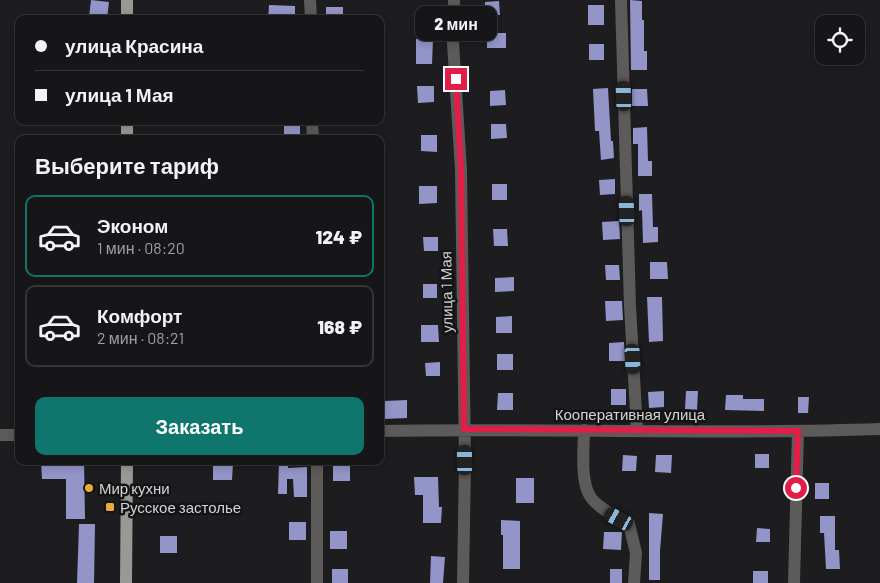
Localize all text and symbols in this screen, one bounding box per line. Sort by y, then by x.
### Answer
callout: 2 мин [415,7,497,42]
text: 2 мин [434,14,478,33]
map controls [815,15,865,65]
button: locate [815,15,865,65]
text: улица Красина [65,34,203,57]
route end [445,68,467,90]
car [615,81,632,111]
text: улица 1 Мая [65,83,174,106]
text: Выберите тариф [35,152,219,178]
car [618,196,635,226]
icon: car [37,214,82,259]
text: Эконом [97,214,168,237]
text: 124 ₽ [315,225,362,248]
text: 1 мин · 08:20 [97,238,185,257]
street label: улица 1 Мая [436,251,456,333]
icon: car [37,304,82,349]
text: Комфорт [97,304,182,327]
text: 168 ₽ [317,315,362,338]
text: 2 мин · 08:21 [97,328,184,347]
car [624,344,641,374]
button: Заказать [35,397,364,455]
street label: Кооперативная улица [555,405,706,423]
car [457,445,472,475]
route start [785,477,807,499]
place label: Мир кухни [99,479,170,497]
marker: Мир кухни [83,482,95,494]
place label: Русское застолье [120,498,241,516]
marker: Русское застолье [104,501,116,513]
car [602,505,635,533]

